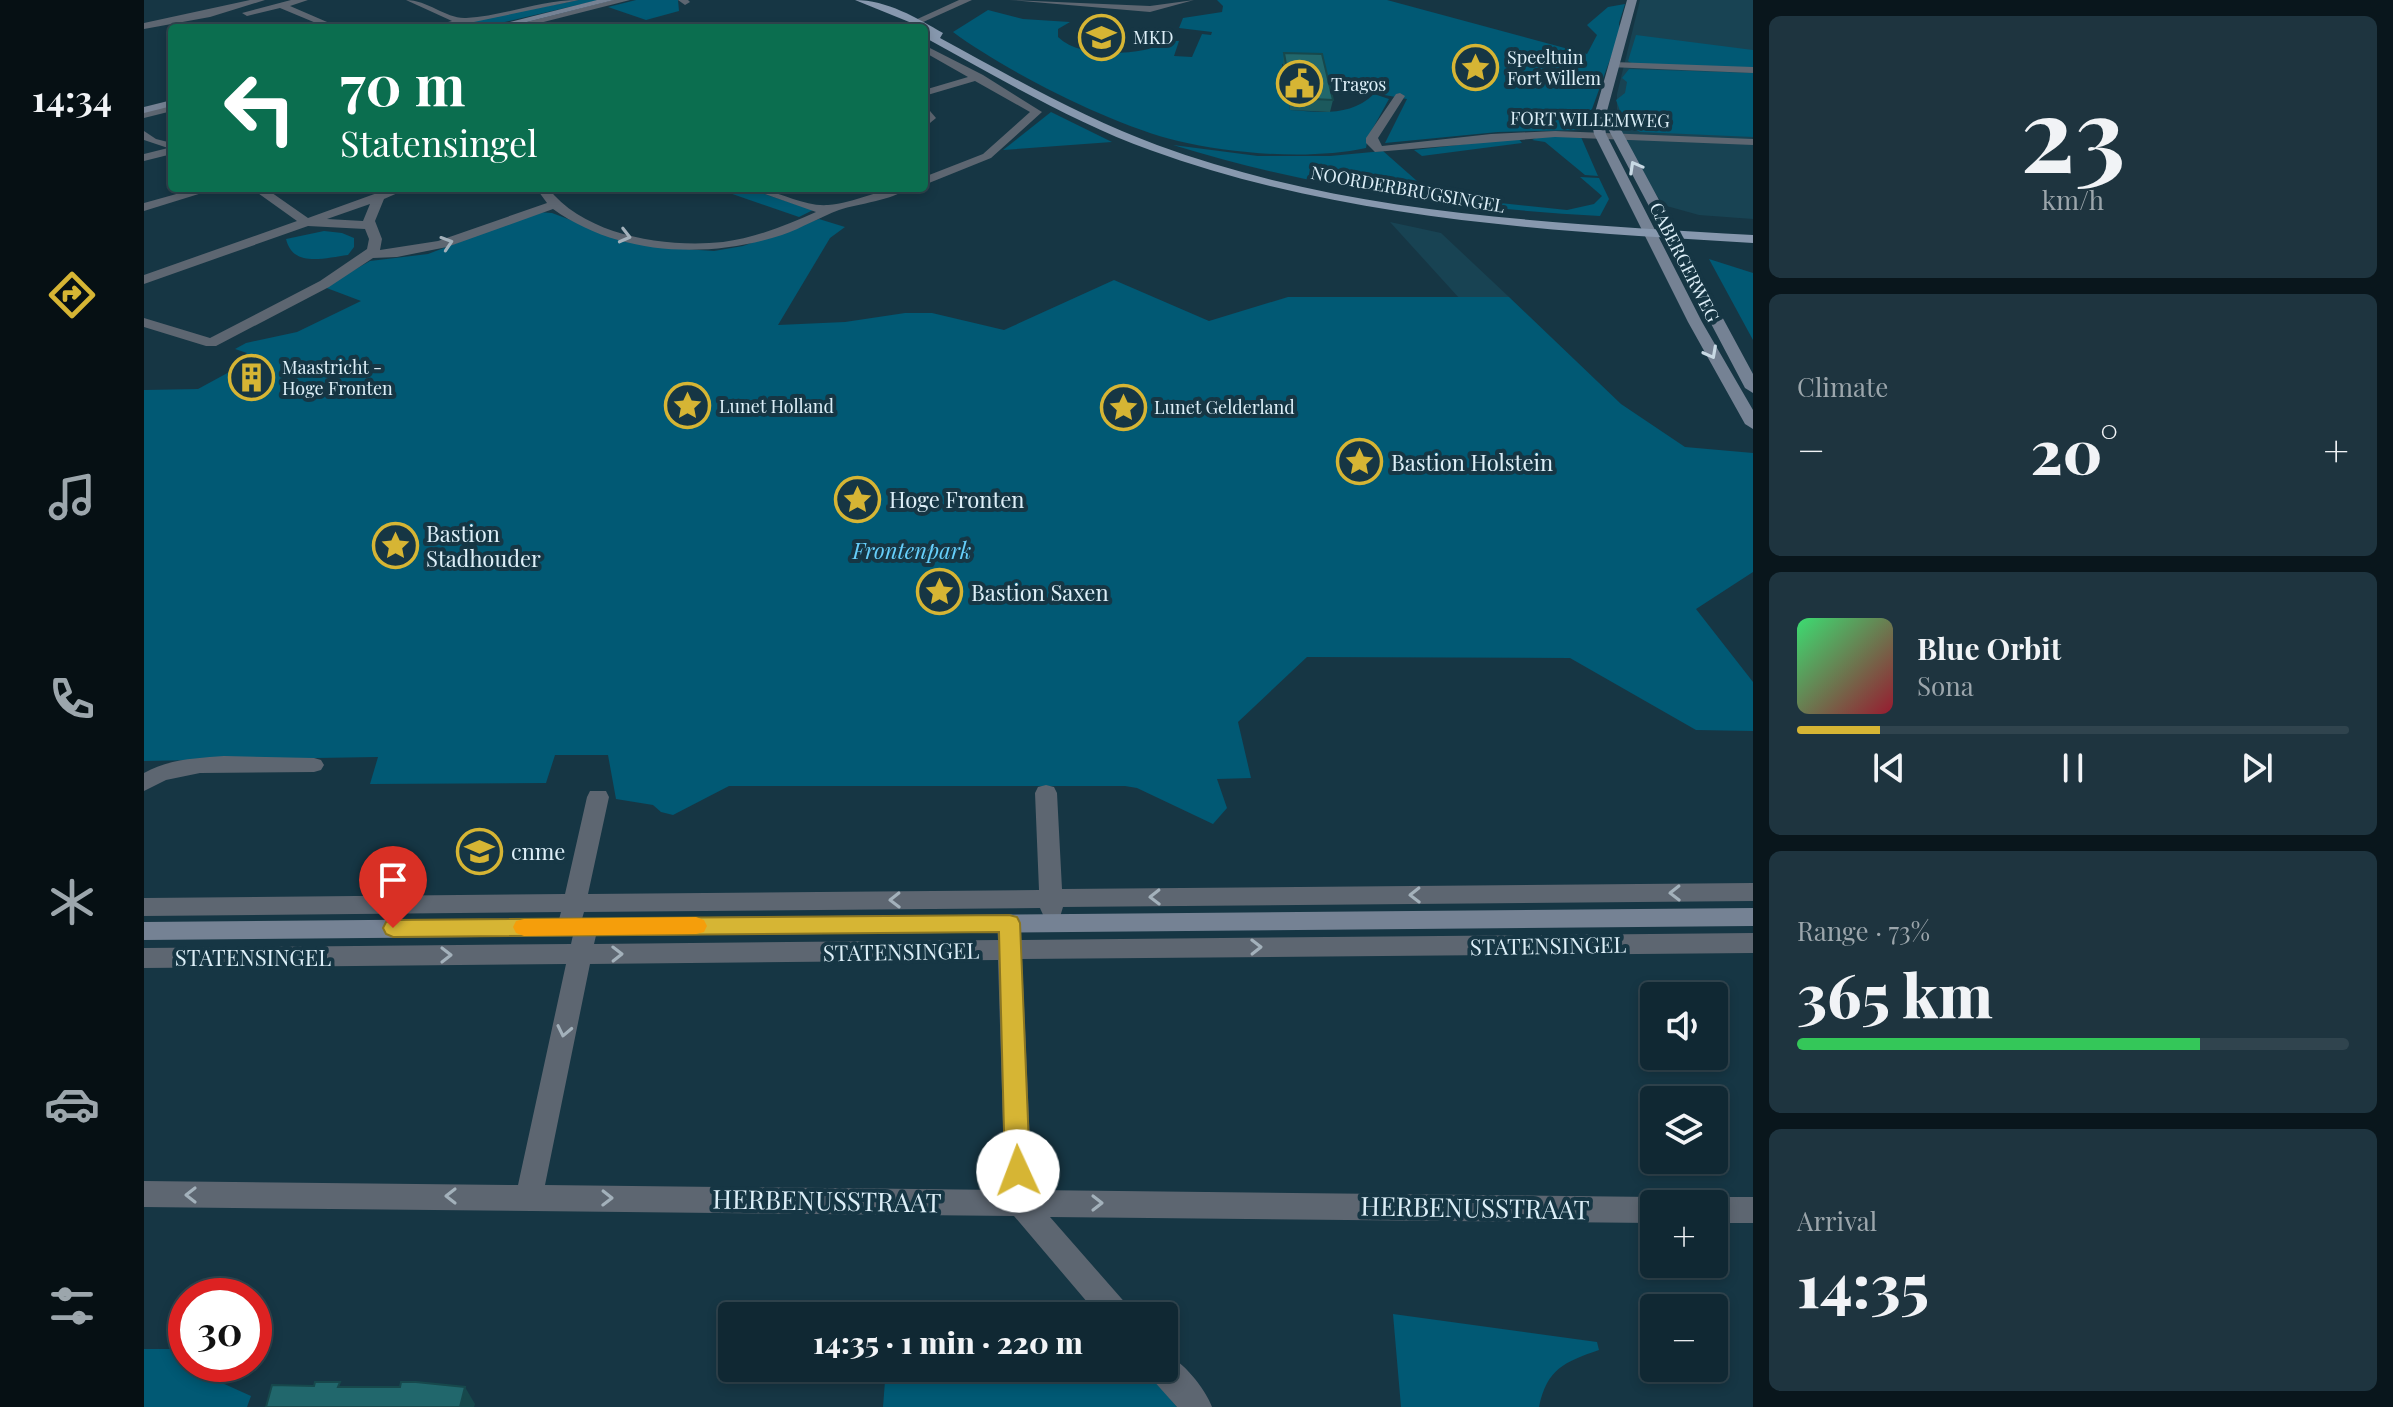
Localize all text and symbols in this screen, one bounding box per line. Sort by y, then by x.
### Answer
school or university icon: MKD [1078,13,1126,61]
place label: MKD [1133,25,1173,49]
place icon: Speeltuin Fort Willem [1452,43,1500,91]
place label: Speeltuin Fort Willem [1507,45,1601,90]
text: 70 m [340,46,465,121]
icon: left [208,56,312,160]
public building icon: Tragos [1276,60,1324,108]
text: 23 [2020,60,2126,199]
place label: Tragos [1331,72,1386,96]
text: 14:34 [32,73,112,121]
street label: FORT WILLEMWEG [1510,106,1670,132]
text: Statensingel [340,118,538,166]
street label: NOORDERBRUGSINGEL [1309,160,1507,218]
one-way arrow [1629,161,1645,176]
text: km/h [2042,182,2104,217]
street label: CABERGERWEG [1645,198,1726,326]
one-way arrow [617,226,631,243]
one-way arrow [439,237,453,253]
icon: directions [44,267,100,323]
one-way arrow [1701,344,1717,358]
building icon: Maastricht - Hoge Fronten [227,353,275,401]
place label: Maastricht - Hoge Fronten [282,355,393,400]
text: Climate [1797,369,1888,404]
place icon: Lunet Holland [664,382,712,430]
place icon: Lunet Gelderland [1099,383,1147,431]
place label: Lunet Holland [719,394,834,418]
place label: Lunet Gelderland [1154,395,1295,419]
text: 20° [2030,409,2118,489]
text: − [1797,419,1825,478]
text: + [2323,419,2349,478]
place icon: Bastion Holstein [1336,438,1384,486]
place label: Bastion Holstein [1391,447,1553,477]
icon: music [44,469,100,525]
place icon: Hoge Fronten [834,475,882,523]
place label: Hoge Fronten [889,484,1024,514]
place label: Bastion Stadhouder [426,518,541,573]
place icon: Bastion Stadhouder [371,522,419,570]
park label: Frontenpark [852,535,971,565]
place icon: Bastion Saxen [916,568,964,616]
place label: Bastion Saxen [971,577,1109,607]
text: Blue Orbit [1917,628,2061,668]
text: Sona [1917,668,1974,703]
icon: phone [44,671,100,727]
icon: previous [1867,746,1911,790]
icon: pause [2051,746,2095,790]
icon: next [2235,746,2279,790]
school or university icon: cnme [456,827,504,875]
place label: cnme [511,836,566,866]
pin [359,846,427,928]
icon: arrive [371,858,415,902]
icon: climate [44,874,100,930]
one-way arrow [1668,884,1681,901]
one-way arrow [1408,886,1421,904]
one-way arrow [1148,889,1161,906]
one-way arrow [888,891,901,909]
text: Range · 73% [1797,913,1930,948]
street label: STATENSINGEL [1470,929,1626,961]
street label: STATENSINGEL [823,935,979,967]
one-way arrow [1250,938,1263,956]
street label: STATENSINGEL [175,942,331,972]
one-way arrow [611,945,624,963]
one-way arrow [440,947,453,964]
text: 365 km [1797,953,1993,1033]
map controls [1640,982,1728,1382]
button: sound [1640,982,1728,1070]
one-way arrow [556,1024,573,1037]
icon: car [44,1076,100,1132]
button: layers [1640,1086,1728,1174]
position arrow [976,1129,1060,1213]
street label: HERBENUSSTRAAT [712,1181,942,1219]
one-way arrow [184,1186,197,1203]
one-way arrow [444,1187,457,1205]
street label: HERBENUSSTRAAT [1360,1188,1590,1226]
one-way arrow [601,1190,614,1207]
button: + [1640,1190,1728,1278]
one-way arrow [1091,1194,1104,1212]
text: Arrival [1797,1203,1877,1238]
text: 14:35 [1797,1243,1929,1323]
icon: filters [44,1278,100,1334]
speed limit sign: 30 [168,1278,272,1382]
button: − [1640,1294,1728,1382]
text: 14:35 · 1 min · 220 m [813,1322,1083,1362]

